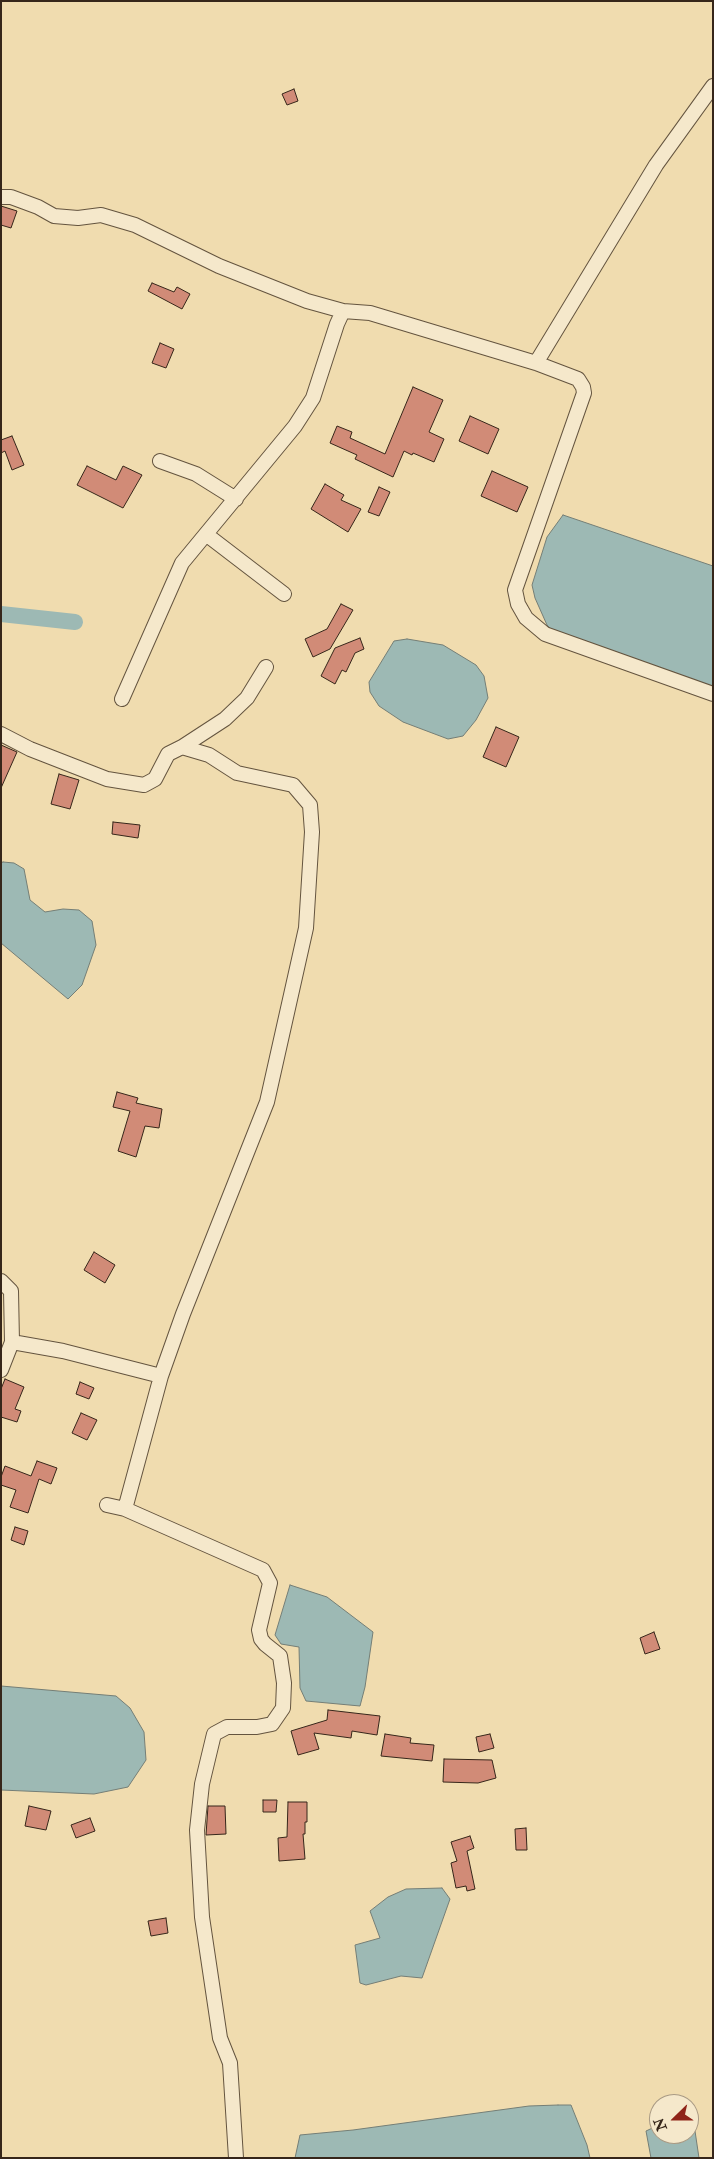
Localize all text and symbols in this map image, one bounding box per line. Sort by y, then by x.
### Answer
north arrow [649,2094,699,2144]
text: N [650,2115,671,2133]

